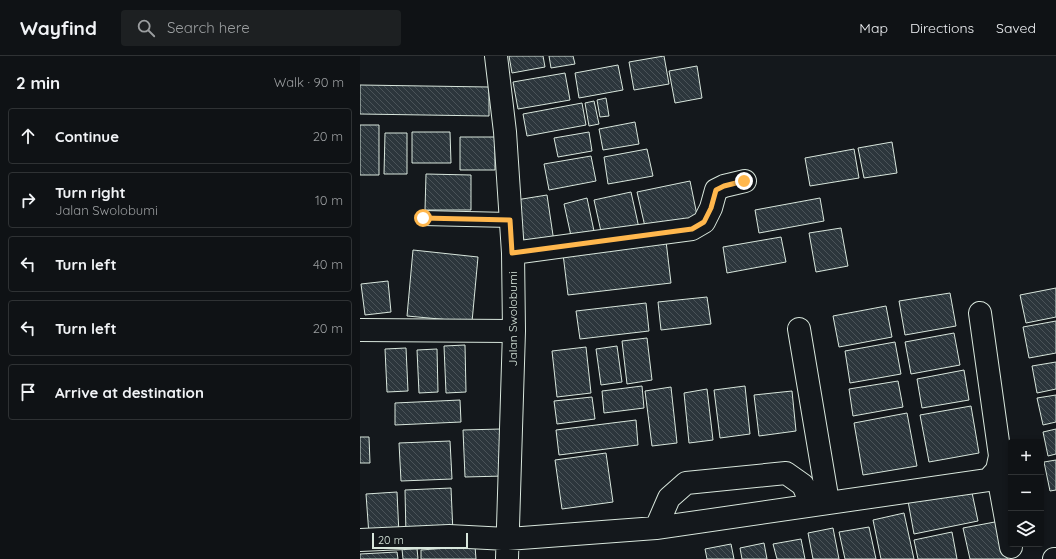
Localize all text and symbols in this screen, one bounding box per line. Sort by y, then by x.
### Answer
search box [121,10,401,46]
text: Wayfind [20,16,97,40]
icon: search [135,17,157,39]
text: Search here [167,18,250,37]
text: Map [859,19,888,37]
text: Directions [910,19,974,37]
text: Saved [996,19,1036,37]
text: 2 min [16,72,60,93]
text: Walk · 90 m [274,74,344,90]
icon: ahead [17,125,39,147]
text: Continue [55,127,119,146]
text: 20 m [313,128,343,144]
route end [735,172,753,190]
text: Turn right [55,183,126,202]
icon: right [17,189,39,211]
text: 10 m [315,192,343,208]
text: Jalan Swolobumi [55,202,158,218]
route start [414,209,432,227]
icon: left [17,253,39,275]
text: Turn left [55,255,117,274]
text: 40 m [313,256,343,272]
street label: Jalan Swolobumi [505,272,520,366]
icon: left [17,317,39,339]
text: Turn left [55,319,117,338]
text: 20 m [313,320,343,336]
icon: arrive [17,381,39,403]
text: Arrive at destination [55,383,204,402]
map controls [1008,439,1044,547]
button: + [1008,439,1044,475]
button: − [1008,475,1044,511]
button: layers [1008,511,1044,547]
scale bar [372,531,468,550]
text: 20 m [378,533,404,547]

